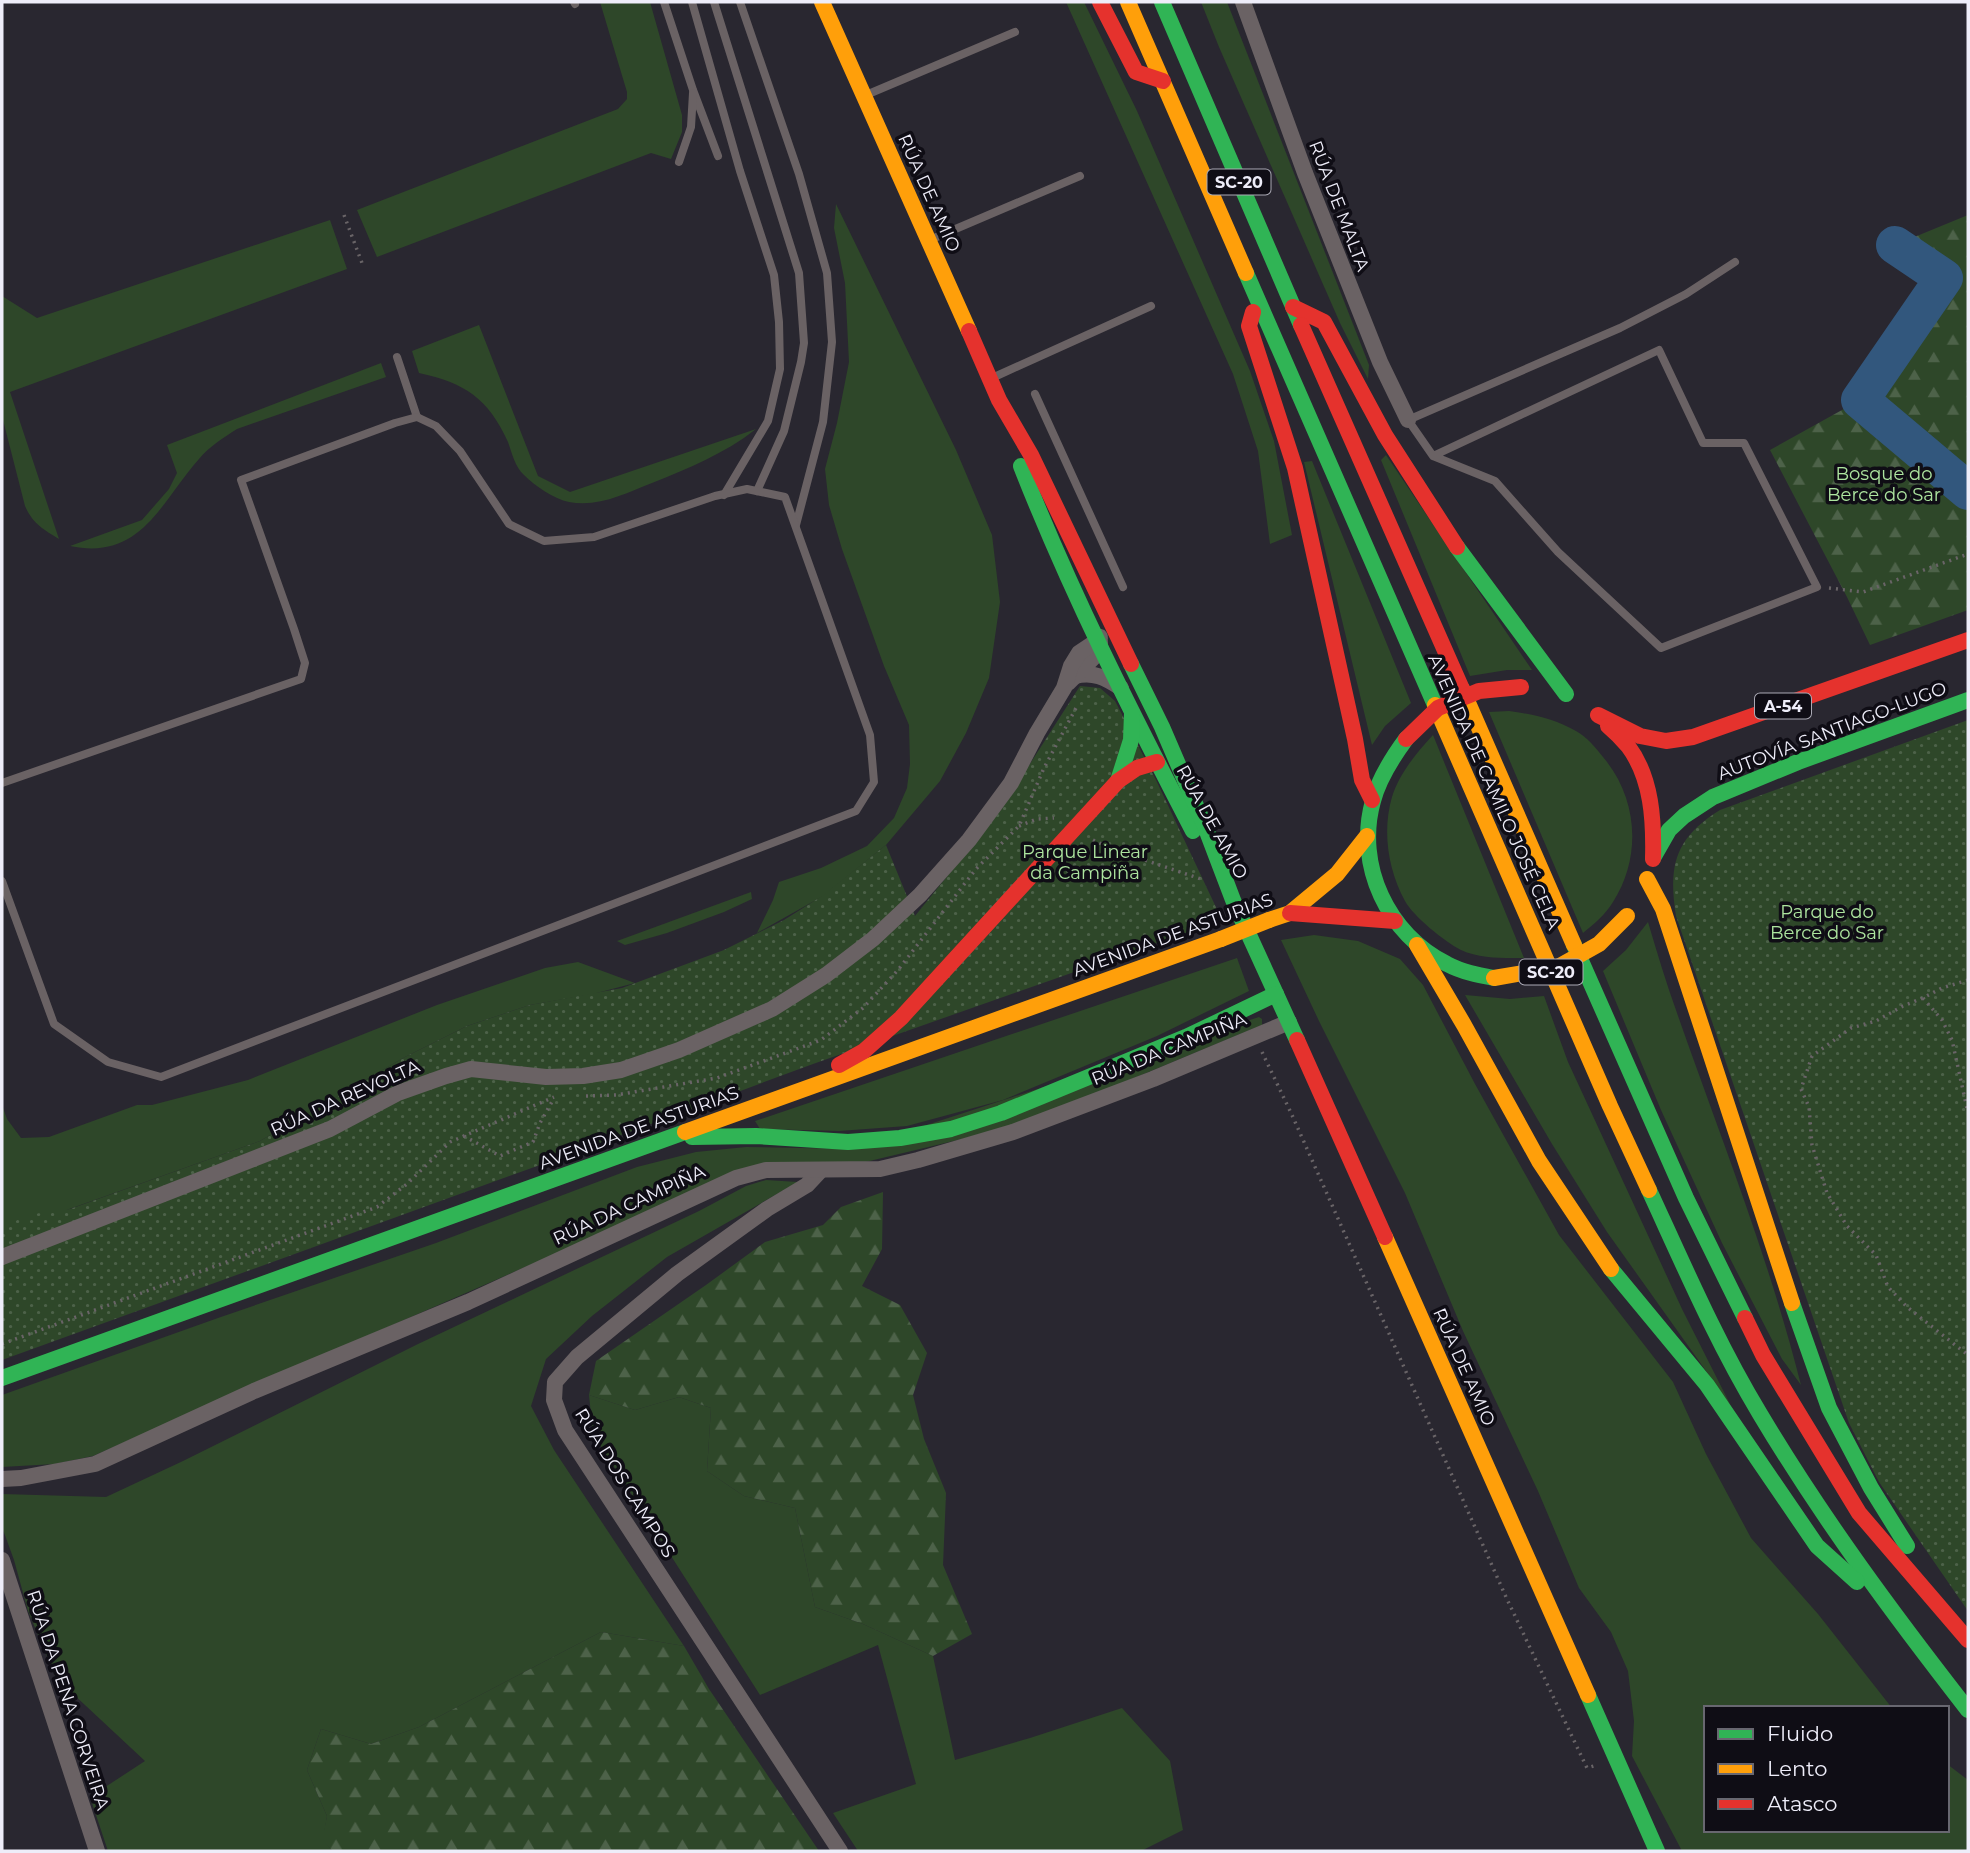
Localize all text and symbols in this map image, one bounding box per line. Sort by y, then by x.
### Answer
street label: RÚA DE AMIO [893,131,965,255]
street label: RÚA DE MALTA [1304,138,1374,275]
road number: SC-20 [1208,170,1270,194]
park label: Bosque do Berce do Sar [1827,463,1941,506]
street label: AVENIDA DE CAMILO JOSÉ CELA [1423,651,1565,933]
street label: AUTOVÍA SANTIAGO-LUGO [1714,677,1950,785]
road number: A-54 [1755,694,1811,719]
street label: RÚA DE AMIO [1172,761,1252,883]
park label: Parque Linear da Campiña [1022,841,1148,884]
street label: AVENIDA DE ASTURIAS [1070,889,1276,981]
park label: Parque do Berce do Sar [1770,901,1884,944]
road number: SC-20 [1520,960,1582,984]
street label: RÚA DA CAMPIÑA [1088,1008,1250,1090]
street label: RÚA DA REVOLTA [267,1055,423,1141]
street label: AVENIDA DE ASTURIAS [536,1082,742,1174]
street label: RÚA DA CAMPIÑA [549,1160,709,1250]
street label: RÚA DE AMIO [1428,1305,1500,1429]
street label: RÚA DOS CAMPOS [570,1404,680,1562]
street label: RÚA DA PENA CORVEIRA [22,1587,114,1813]
legend [1704,1706,1949,1832]
text: Fluido [1767,1721,1833,1746]
text: Lento [1767,1756,1827,1781]
text: Atasco [1767,1791,1838,1816]

